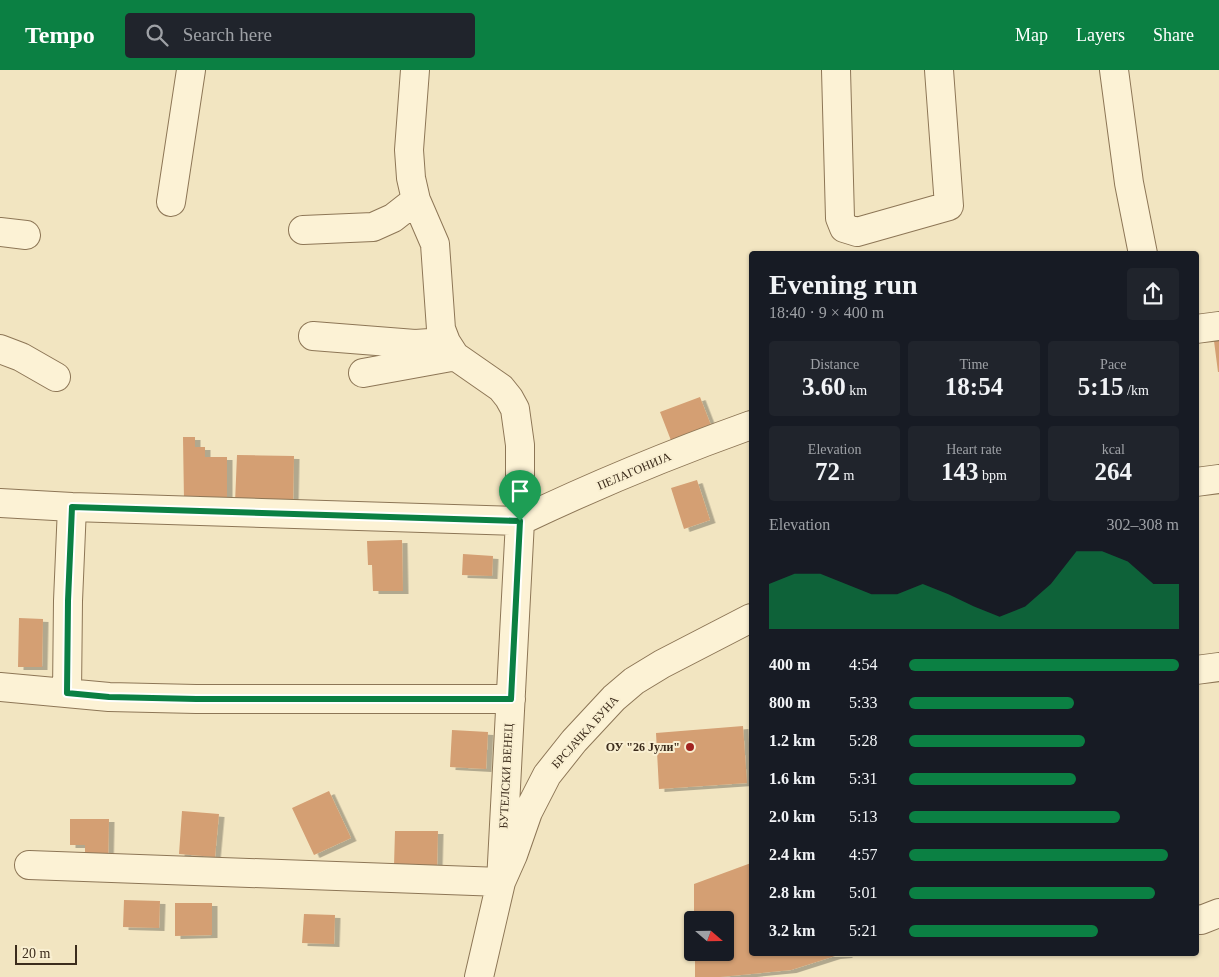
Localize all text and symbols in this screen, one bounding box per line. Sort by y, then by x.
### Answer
search box [125,13,475,58]
icon: search [143,21,171,49]
text: Tempo [25,22,95,48]
text: Search here [183,24,272,45]
text: Map [1015,25,1048,45]
text: Layers [1076,25,1125,45]
text: Share [1153,25,1194,45]
button: share [1127,268,1179,320]
text: Evening run [769,269,918,300]
text: 18:40 · 9 × 400 m [769,304,884,321]
text: Distance [810,357,859,372]
text: Time [959,357,989,372]
text: Pace [1100,357,1127,372]
text: 3.60 [802,373,846,400]
text: 18:54 [945,373,1003,400]
text: 5:15 [1078,373,1124,400]
text: km [846,383,867,398]
text: /km [1124,383,1149,398]
text: Elevation [808,442,861,457]
text: Heart rate [946,442,1002,457]
text: kcal [1102,442,1125,457]
street label: ПЕЛАГОНИЈА [595,449,673,493]
text: 72 [815,458,840,485]
text: 143 [941,458,979,485]
text: 264 [1095,458,1132,485]
text: m [840,468,854,483]
text: bpm [979,468,1007,483]
pin [499,470,541,521]
icon: arrive [506,477,534,505]
text: Elevation [769,516,830,533]
text: 302–308 m [1107,516,1179,533]
text: 400 m [769,656,810,673]
text: 4:54 [849,656,877,673]
street label: БРСЈАЧКА БУНА [549,693,622,771]
text: 800 m [769,694,810,711]
text: 5:33 [849,694,877,711]
street label: БУТЕЛСКИ ВЕНЕЦ [496,723,516,829]
text: 1.2 km [769,732,815,749]
text: 5:28 [849,732,877,749]
place label: ОУ "26 Јули" [606,740,680,754]
marker: ОУ "26 Јули" [684,741,696,753]
text: 1.6 km [769,770,815,787]
text: 5:31 [849,770,877,787]
text: 2.0 km [769,808,815,825]
text: 5:13 [849,808,877,825]
text: 2.4 km [769,846,815,863]
text: 4:57 [849,846,877,863]
text: 2.8 km [769,884,815,901]
text: 5:01 [849,884,877,901]
north arrow [684,911,734,961]
map controls [684,911,734,961]
text: 3.2 km [769,922,815,939]
text: 5:21 [849,922,877,939]
scale bar [15,942,78,965]
text: 20 m [22,946,50,961]

